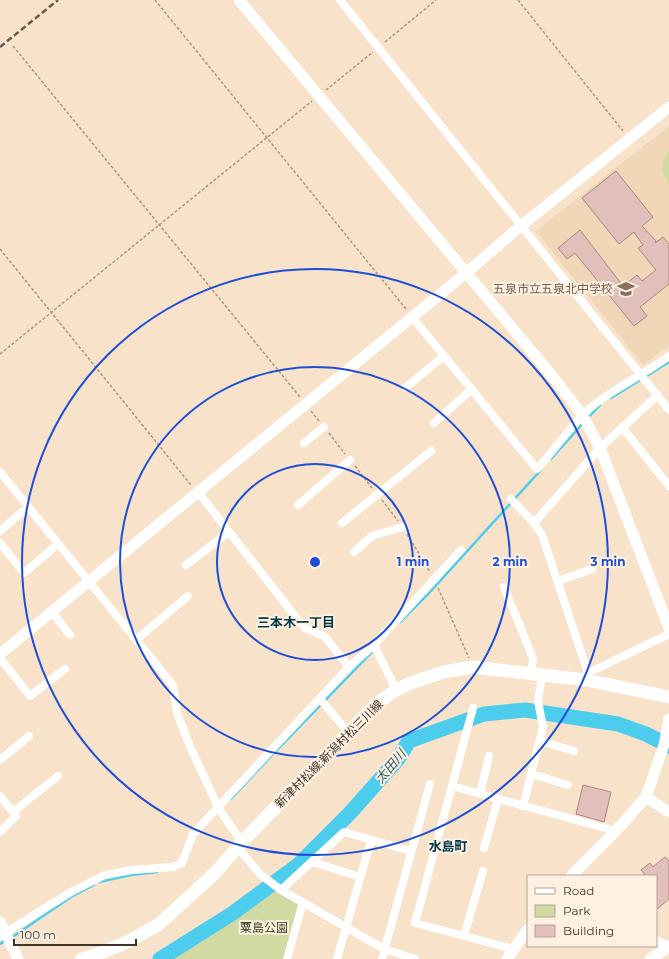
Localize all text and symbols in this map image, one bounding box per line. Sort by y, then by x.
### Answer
school or university icon: 五泉市立五泉北中学校 [616,279,636,299]
place label: 五泉市立五泉北中学校 [493,281,613,296]
text: 1 min [397,554,429,569]
text: 2 min [493,554,527,569]
text: 3 min [590,554,626,569]
centre of rings [308,555,322,569]
district label: 三本木一丁目 [257,614,335,630]
street label: 新津村松線;新潟村松三川線 [272,697,386,811]
water label: 太田川 [371,744,410,786]
district label: 水島町 [428,838,468,854]
legend [527,875,657,947]
text: Road [563,883,594,898]
text: Park [563,903,591,918]
park label: 粟島公園 [240,920,288,935]
scale bar [14,921,136,947]
text: Building [563,923,614,938]
text: 100 m [20,927,56,942]

